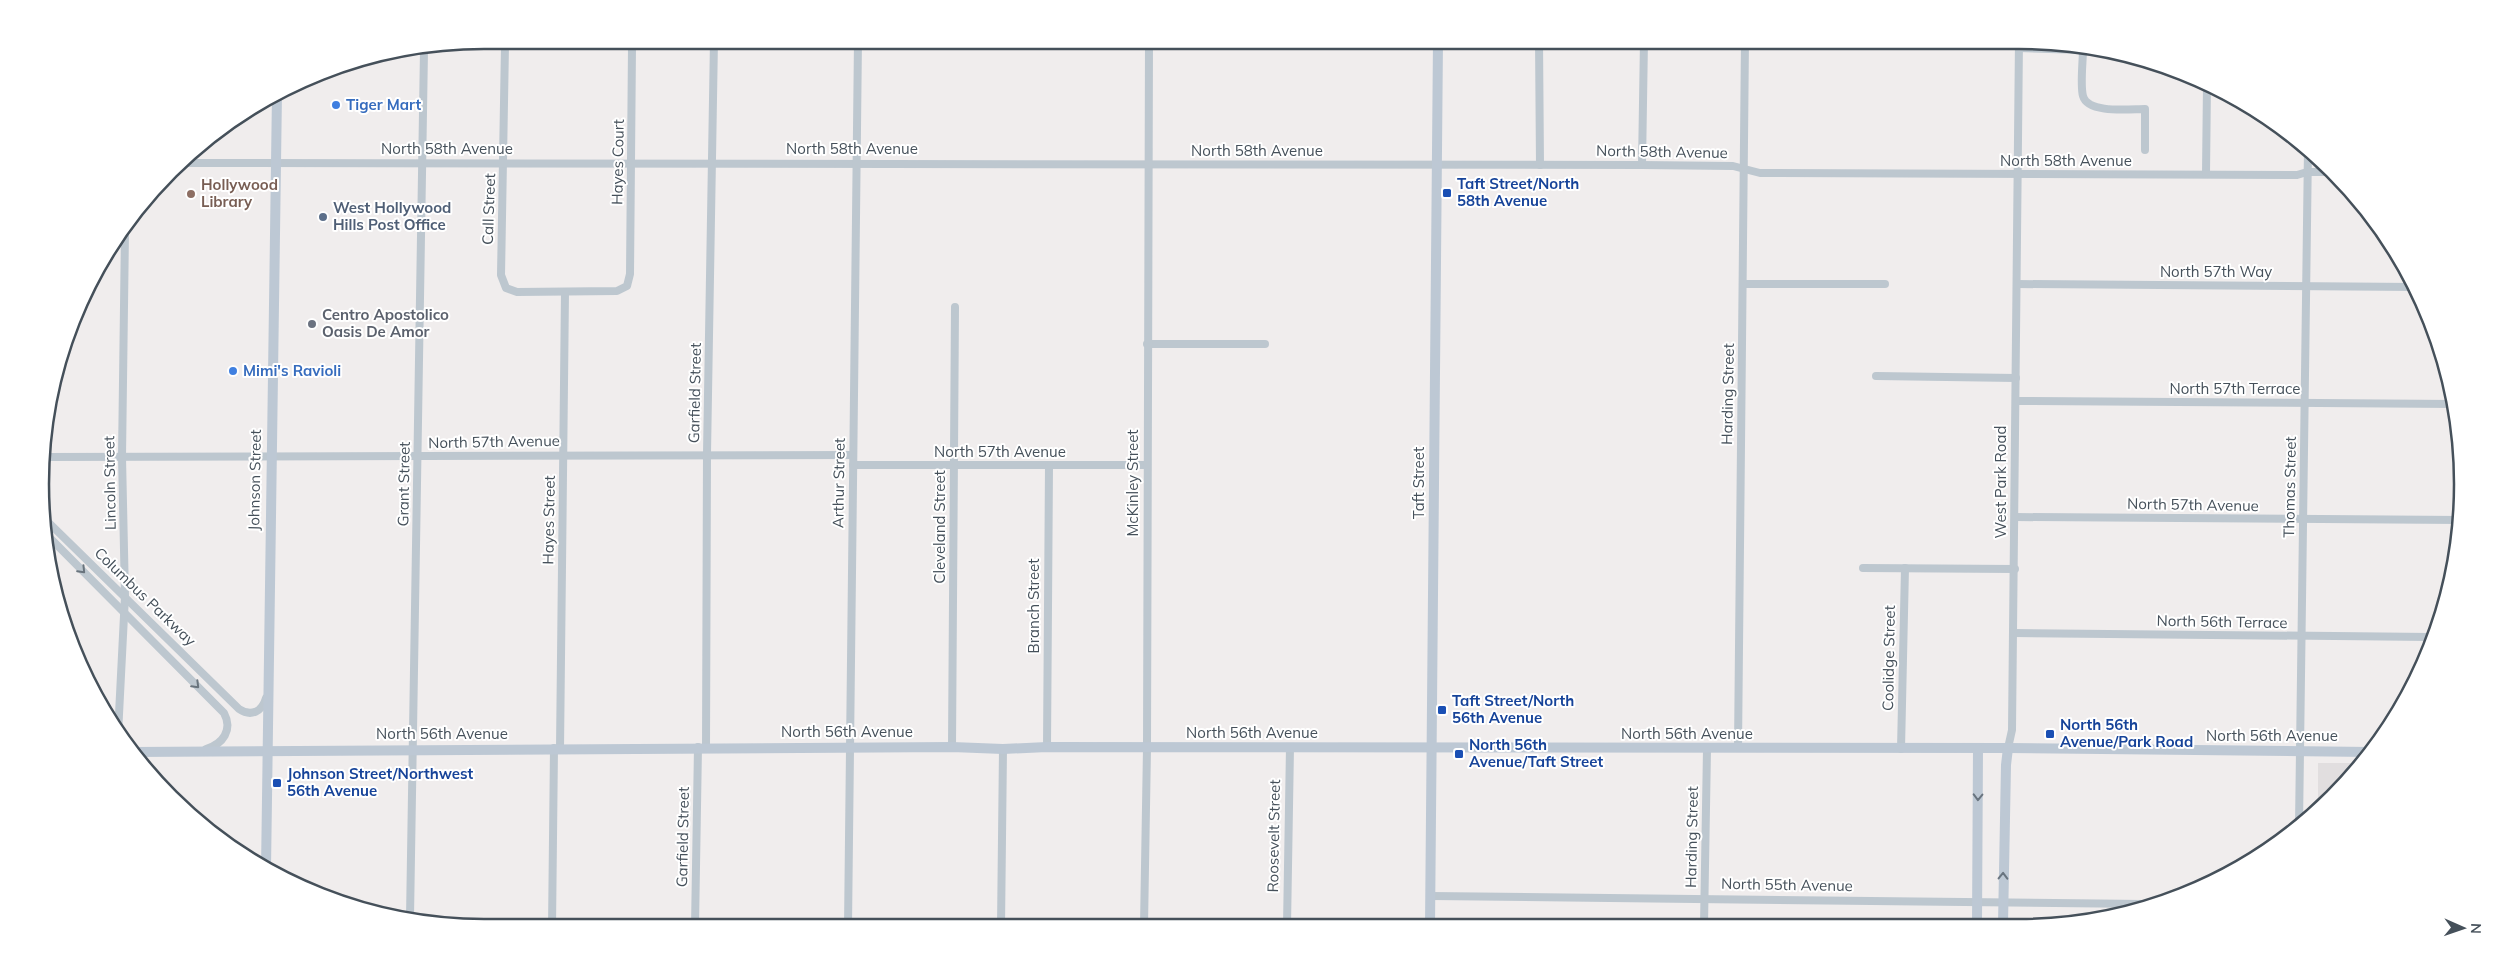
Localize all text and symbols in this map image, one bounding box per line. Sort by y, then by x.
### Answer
place label: Tiger Mart [346,95,421,114]
marker: Tiger Mart [330,99,342,111]
street label: Hayes Court [607,119,628,205]
street label: North 58th Avenue [381,139,513,158]
street label: North 58th Avenue [786,139,918,158]
street label: North 58th Avenue [1191,141,1323,160]
street label: North 58th Avenue [1596,141,1728,162]
street label: North 58th Avenue [2000,151,2132,170]
street label: Call Street [478,173,499,245]
place label: Taft Street/North 58th Avenue [1457,174,1579,210]
place label: Hollywood Library [201,175,278,211]
marker: Taft Street/North 58th Avenue [1441,187,1453,199]
marker: Hollywood Library [185,188,197,200]
place label: West Hollywood Hills Post Office [333,198,451,234]
marker: West Hollywood Hills Post Office [317,211,329,223]
street label: North 57th Way [2160,262,2272,281]
place label: Centro Apostolico Oasis De Amor [322,305,449,341]
marker: Centro Apostolico Oasis De Amor [306,318,318,330]
street label: Garfield Street [684,343,705,443]
street label: Harding Street [1717,343,1738,445]
place label: Mimi's Ravioli [243,361,341,380]
marker: Mimi's Ravioli [227,365,239,377]
street label: North 57th Terrace [2170,379,2300,398]
street label: West Park Road [1991,426,2010,538]
street label: Johnson Street [244,429,265,531]
street label: McKinley Street [1123,429,1142,537]
street label: North 57th Avenue [428,431,560,452]
street label: Lincoln Street [99,436,120,530]
street label: Thomas Street [2279,436,2300,538]
street label: Arthur Street [828,438,849,528]
street label: Grant Street [393,441,414,527]
street label: North 57th Avenue [934,442,1066,461]
street label: Taft Street [1409,447,1428,519]
street label: Cleveland Street [930,470,949,584]
street label: Hayes Street [538,475,559,565]
street label: North 57th Avenue [2127,494,2259,515]
street label: Columbus Parkway [91,543,200,650]
street label: Branch Street [1024,559,1043,653]
one-way arrow [76,564,85,573]
street label: Coolidge Street [1878,605,1899,711]
street label: North 56th Terrace [2156,611,2288,632]
one-way arrow [191,679,200,688]
place label: Taft Street/North 56th Avenue [1452,691,1574,727]
marker: Taft Street/North 56th Avenue [1436,704,1448,716]
place label: North 56th Avenue/Park Road [2060,715,2193,751]
street label: North 56th Avenue [781,722,913,741]
street label: North 56th Avenue [1186,723,1318,742]
street label: North 56th Avenue [376,724,508,743]
street label: North 56th Avenue [1621,724,1753,743]
street label: North 56th Avenue [2206,726,2338,745]
marker: North 56th Avenue/Park Road [2044,728,2056,740]
place label: North 56th Avenue/Taft Street [1469,735,1604,771]
marker: North 56th Avenue/Taft Street [1453,748,1465,760]
place label: Johnson Street/Northwest 56th Avenue [287,764,474,800]
marker: Johnson Street/Northwest 56th Avenue [271,777,283,789]
street label: Roosevelt Street [1263,779,1284,893]
street label: Harding Street [1681,786,1702,888]
street label: Garfield Street [672,787,693,887]
one-way arrow [1973,794,1983,802]
one-way arrow [1998,871,2009,879]
street label: North 55th Avenue [1721,874,1853,895]
north arrow [2438,903,2488,953]
text: N [2467,923,2485,934]

